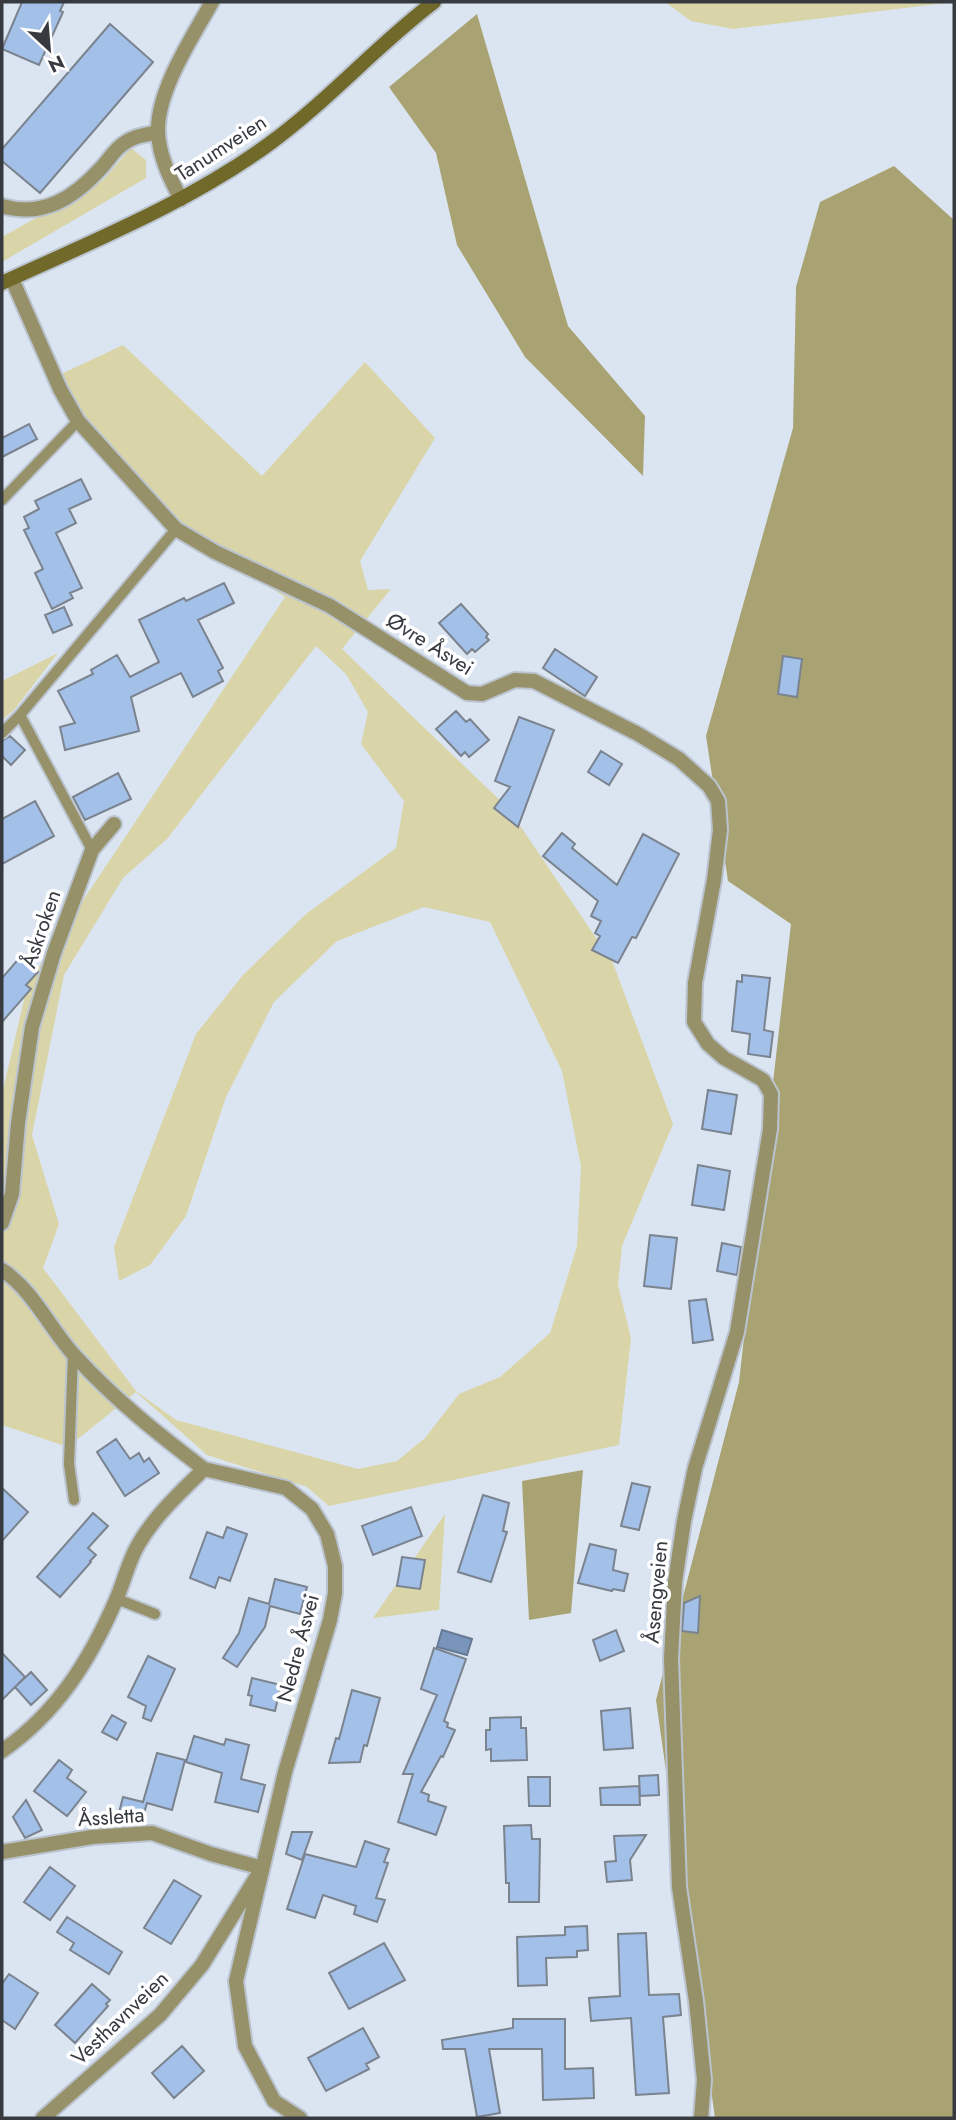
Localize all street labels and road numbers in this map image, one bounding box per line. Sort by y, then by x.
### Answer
street label: Tanumveien [170,107,272,189]
street label: Øvre Åsvei [381,605,479,683]
street label: Åskroken [14,886,68,972]
street label: Åsengveien [637,1539,675,1645]
street label: Nedre Åsvei [269,1591,327,1705]
street label: Åssletta [77,1800,145,1834]
street label: Vesthavnveien [65,1964,175,2072]

